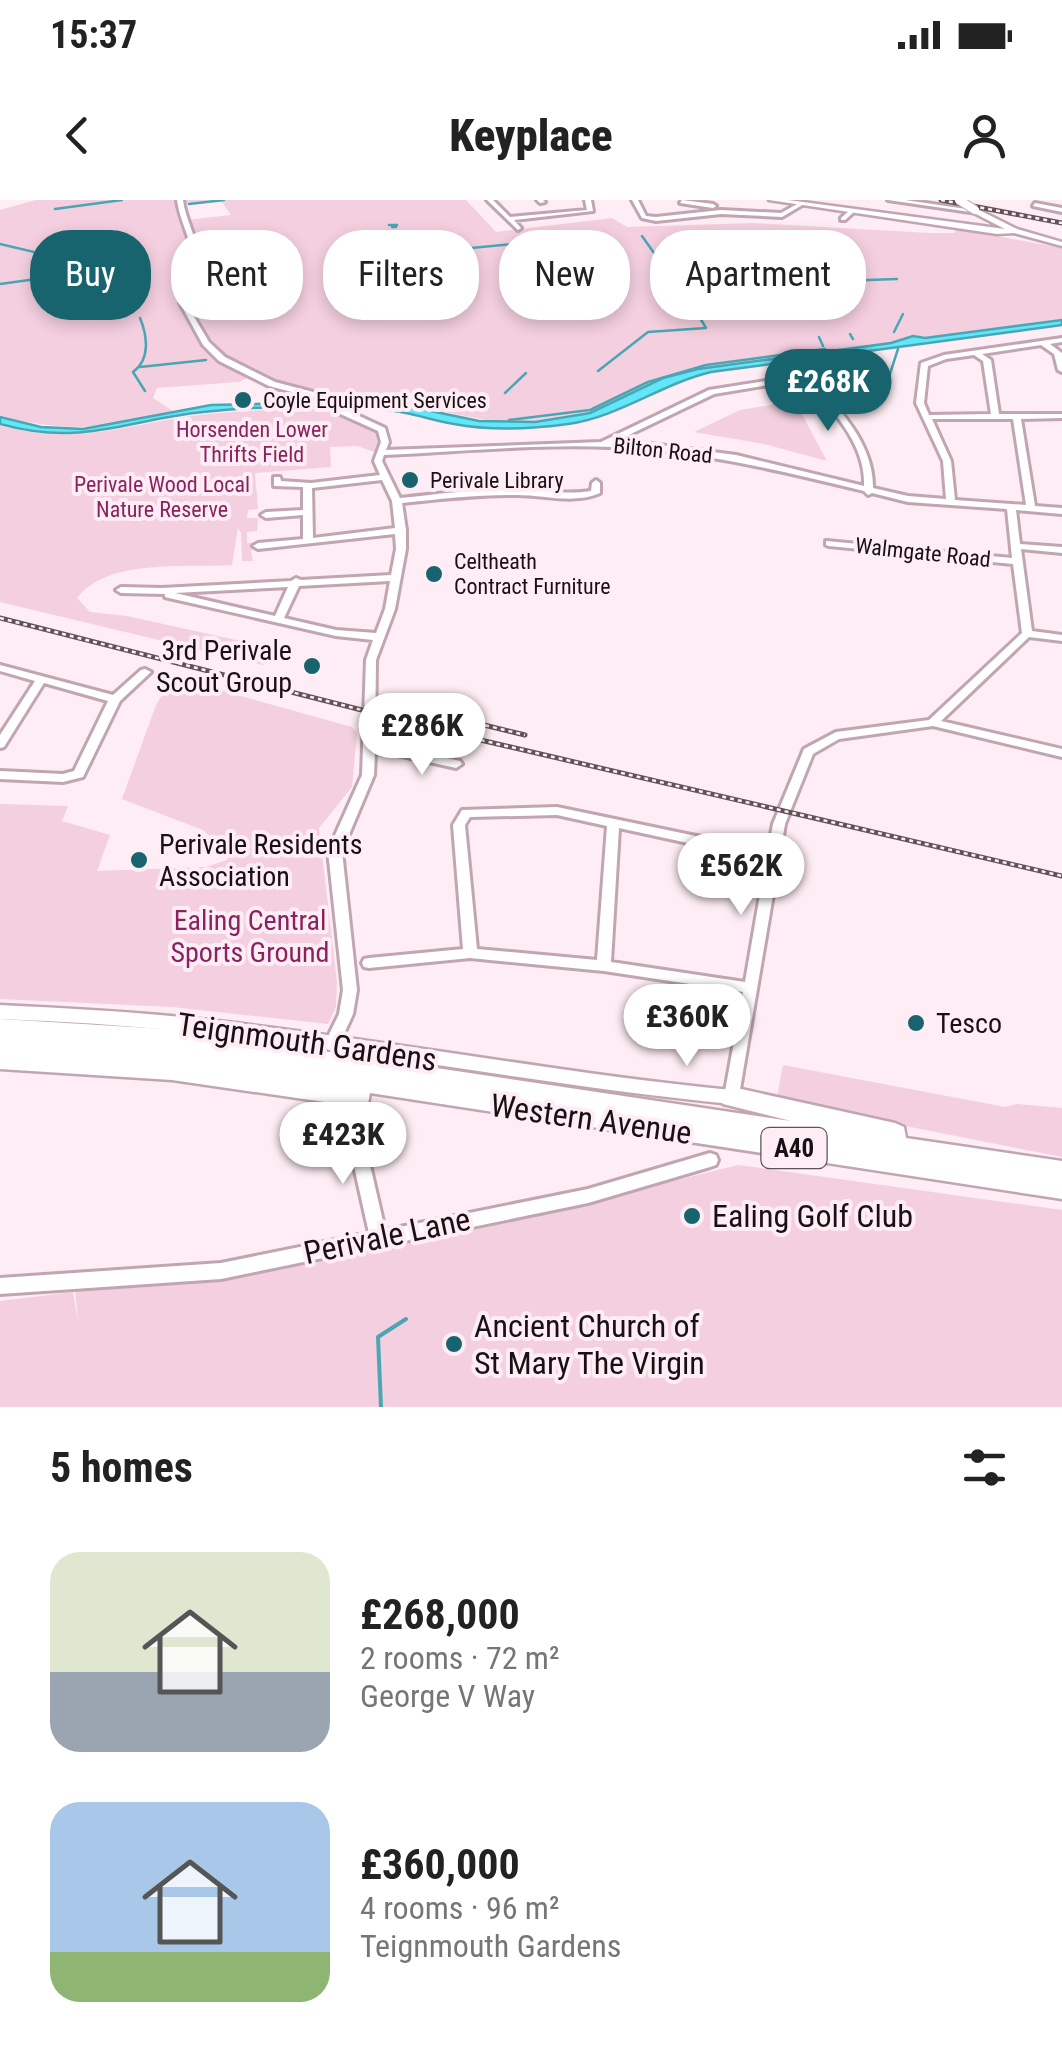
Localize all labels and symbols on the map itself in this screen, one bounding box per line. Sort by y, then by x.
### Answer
pin: £268K [758,349,898,434]
place label: Coyle Equipment Services [263,388,487,413]
marker: Coyle Equipment Services [232,389,254,411]
park label: Horsenden Lower Thrifts Field [176,417,328,467]
street label: Bilton Road [612,433,714,468]
place label: Perivale Library [430,468,564,493]
marker: Perivale Library [399,469,421,491]
park label: Perivale Wood Local Nature Reserve [74,472,250,522]
street label: Walmgate Road [854,533,992,572]
place label: Celtheath Contract Furniture [454,549,611,599]
marker: Celtheath Contract Furniture [423,563,445,585]
place label: 3rd Perivale Scout Group [156,634,292,699]
marker: 3rd Perivale Scout Group [301,655,323,677]
pin: £286K [352,693,492,778]
place label: Perivale Residents Association [159,828,362,893]
pin: £562K [671,833,811,918]
marker: Perivale Residents Association [128,849,150,871]
park label: Ealing Central Sports Ground [171,904,329,969]
pin: £360K [617,984,757,1069]
street label: Teignmouth Gardens [175,1005,439,1079]
place label: Tesco [936,1007,1002,1040]
marker: Tesco [905,1012,927,1034]
street label: Western Avenue [488,1086,694,1152]
pin: £423K [273,1102,413,1187]
road number: A40 [762,1128,826,1168]
place label: Ealing Golf Club [712,1197,913,1235]
street label: Perivale Lane [300,1200,474,1272]
marker: Ealing Golf Club [681,1205,703,1227]
place label: Ancient Church of St Mary The Virgin [474,1307,705,1382]
marker: Ancient Church of St Mary The Virgin [443,1333,465,1355]

